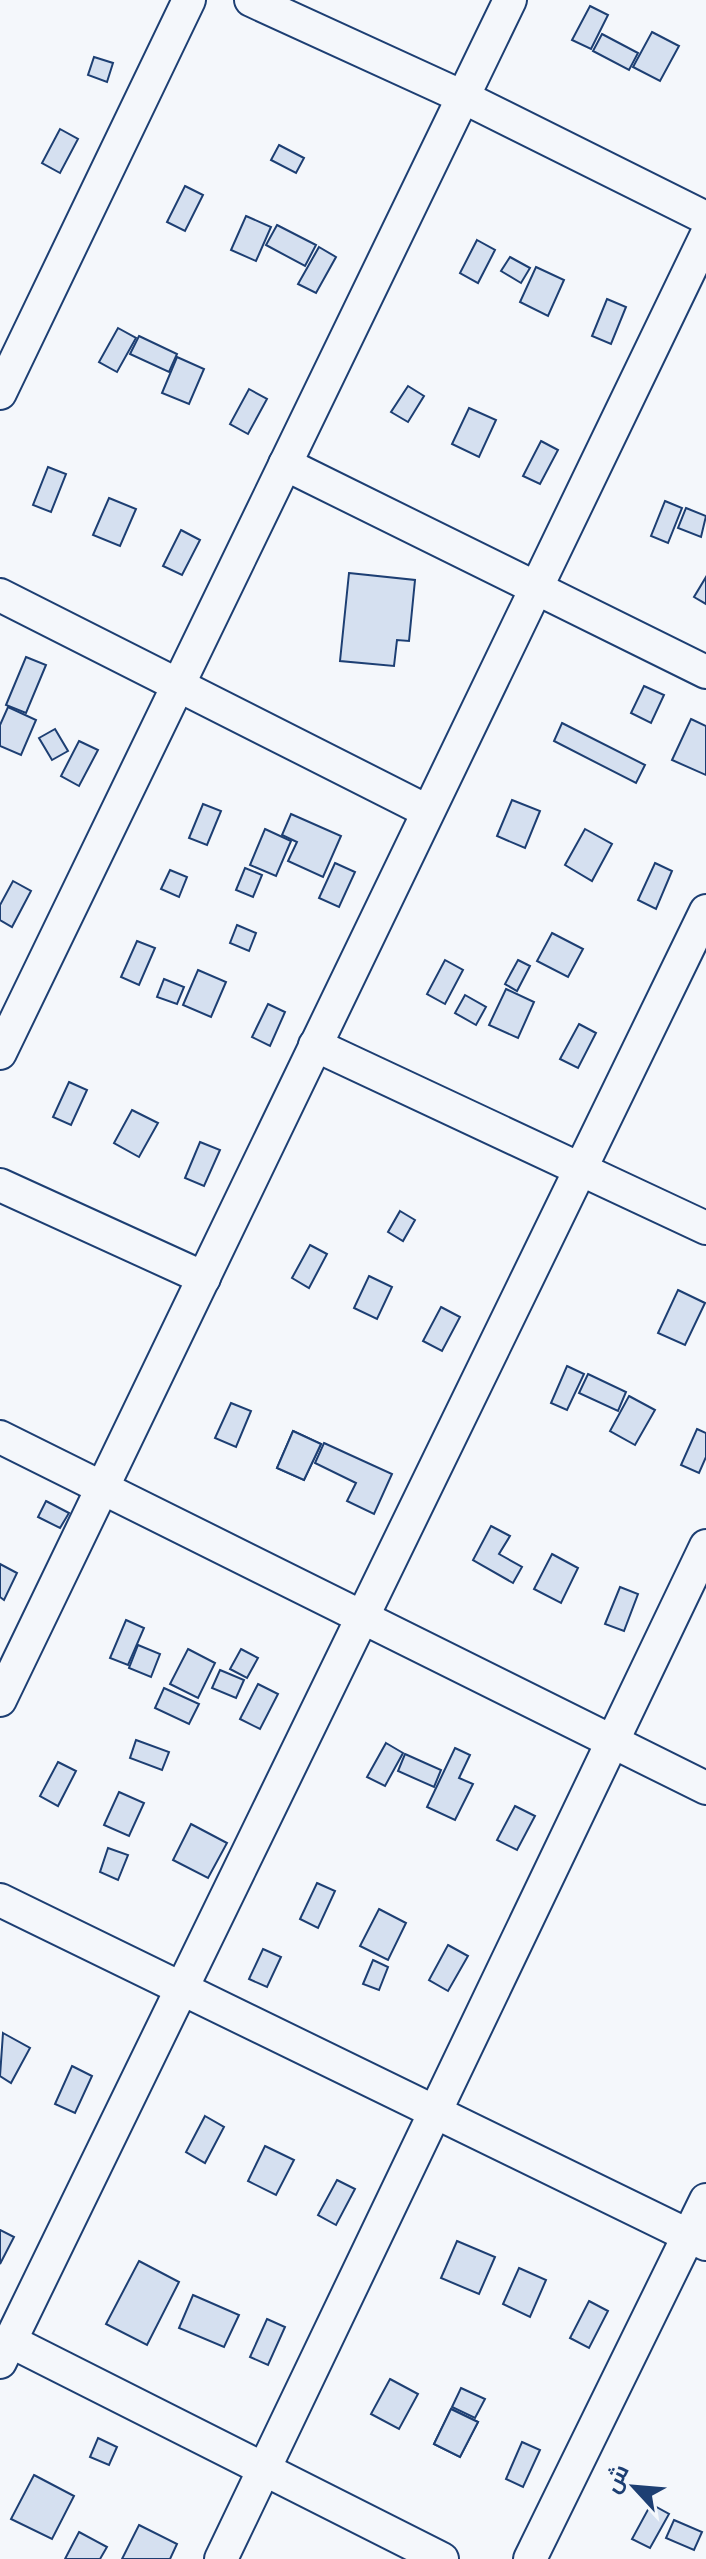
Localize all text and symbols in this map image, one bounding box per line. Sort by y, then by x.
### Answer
north arrow [594,2447,674,2527]
text: ش [599,2460,635,2497]

